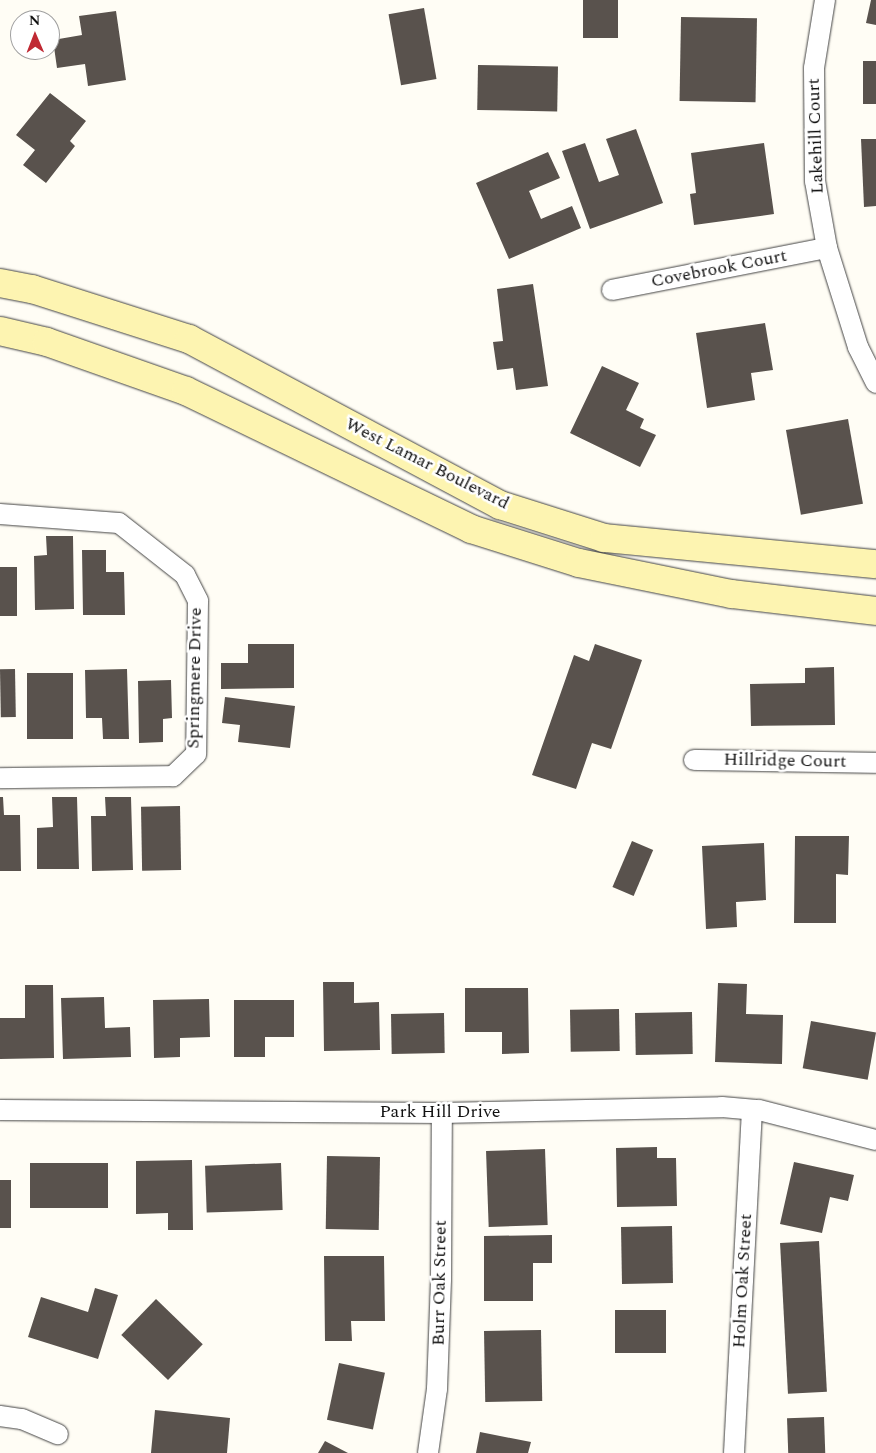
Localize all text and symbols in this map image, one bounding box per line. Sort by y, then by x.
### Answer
north arrow [10,10,60,60]
text: N [29,10,41,31]
street label: Lakehill Court [803,78,829,194]
street label: Covebrook Court [649,245,789,293]
street label: West Lamar Boulevard [341,413,513,515]
street label: Springmere Drive [183,607,207,749]
street label: Hillridge Court [723,749,847,773]
street label: Park Hill Drive [380,1101,500,1123]
street label: Holm Oak Street [729,1213,757,1349]
street label: Burr Oak Street [428,1220,452,1346]

